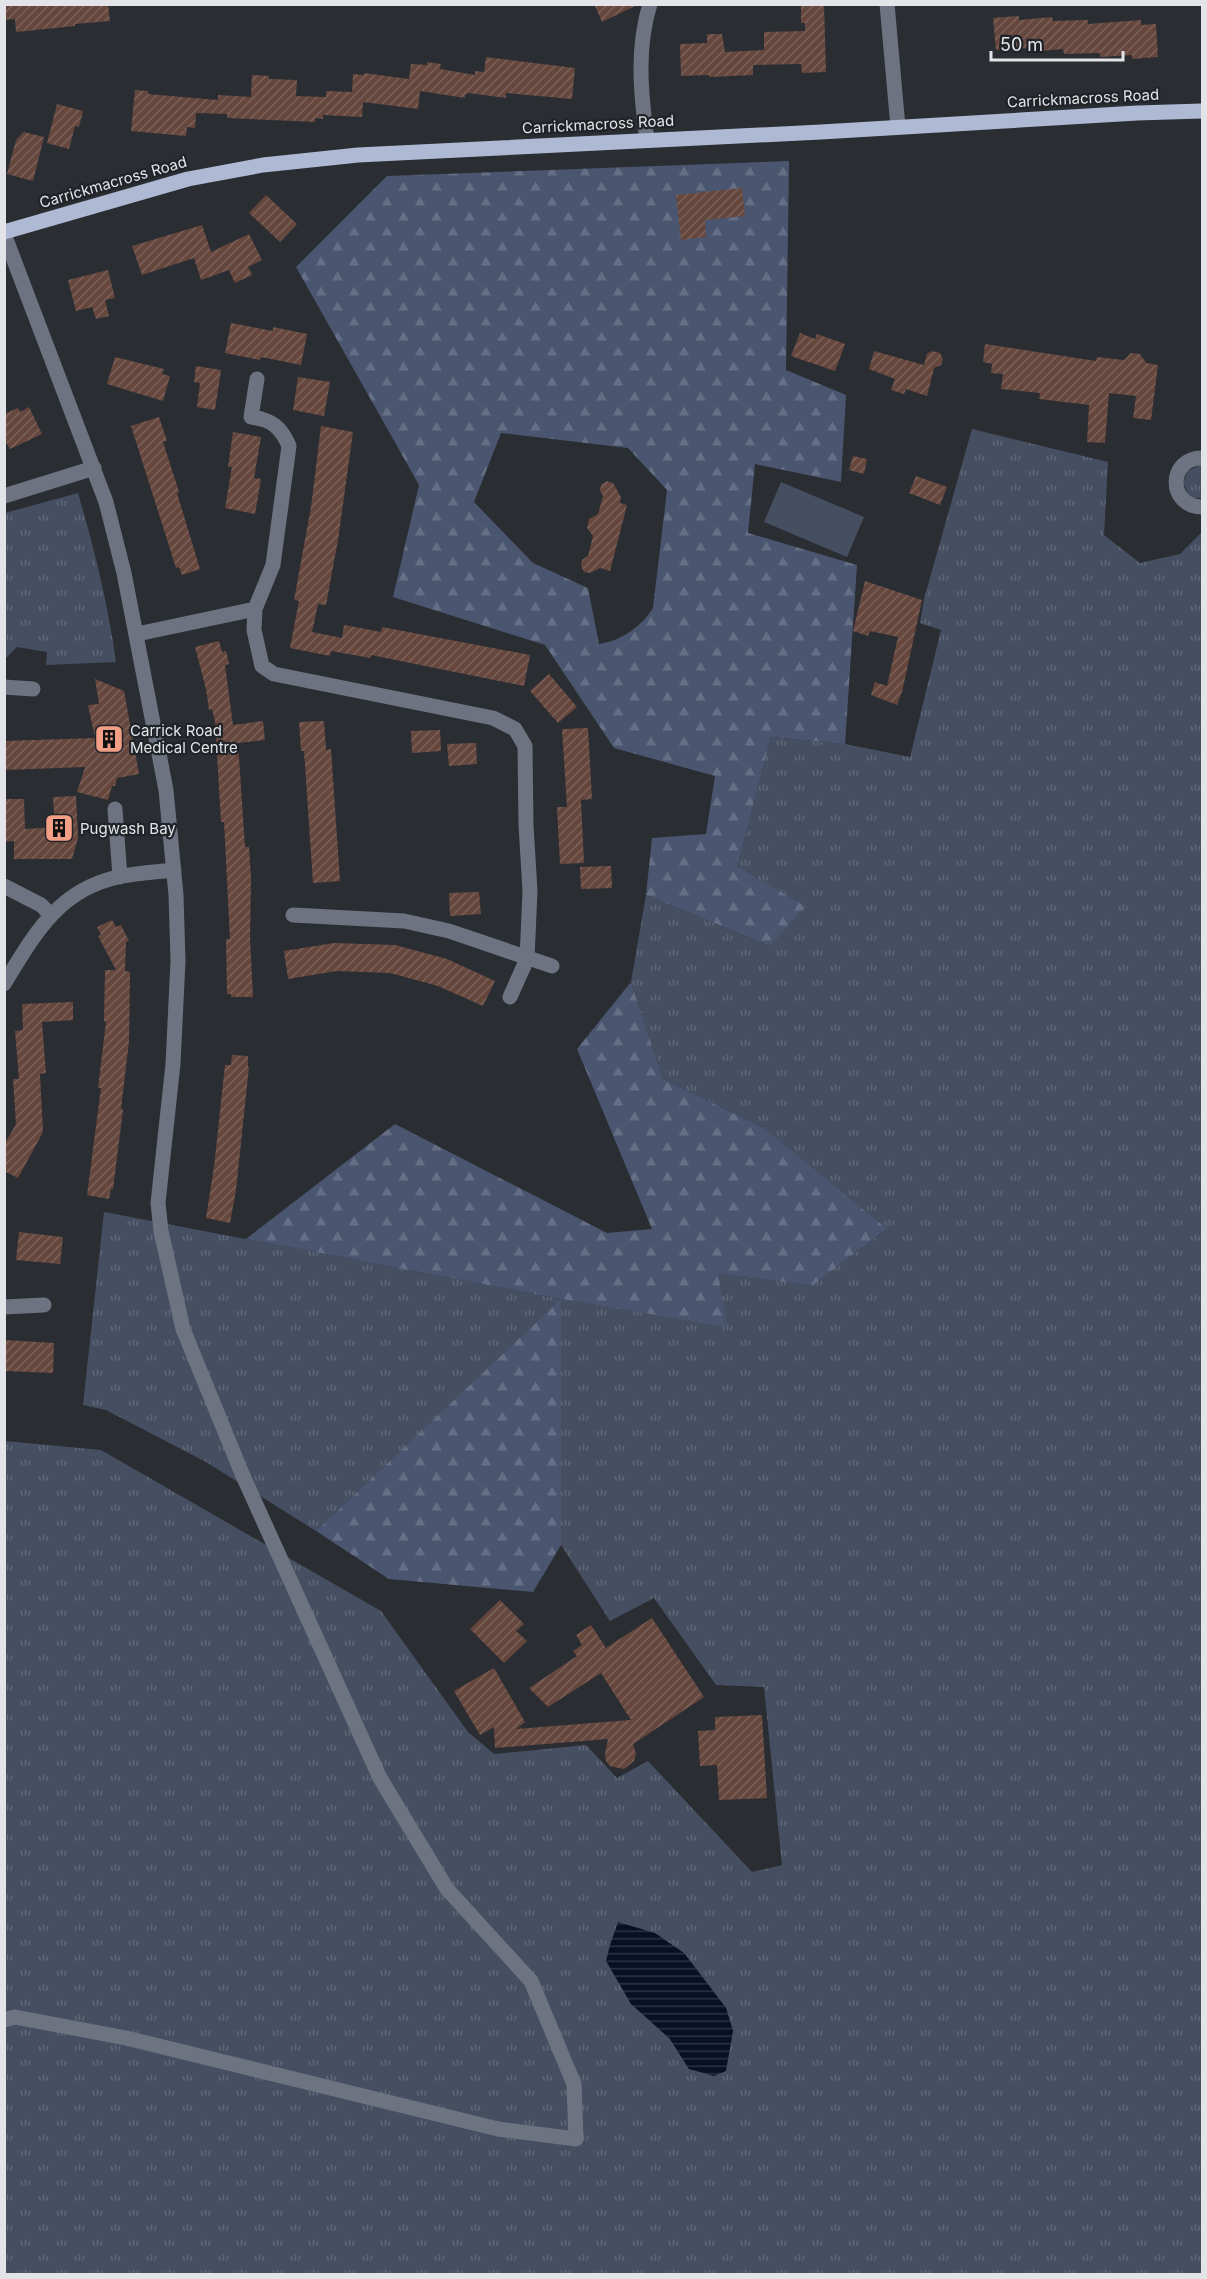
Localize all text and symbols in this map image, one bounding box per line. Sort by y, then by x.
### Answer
scale bar [991,24,1123,62]
text: 50 m [1000,34,1043,55]
street label: Carrickmacross Road [1006,85,1160,111]
street label: Carrickmacross Road [521,111,675,137]
street label: Carrickmacross Road [37,152,189,212]
place label: Carrick Road Medical Centre [130,721,238,757]
building icon: Carrick Road Medical Centre [93,723,125,755]
building icon: Pugwash Bay [43,812,75,844]
place label: Pugwash Bay [80,819,176,838]

